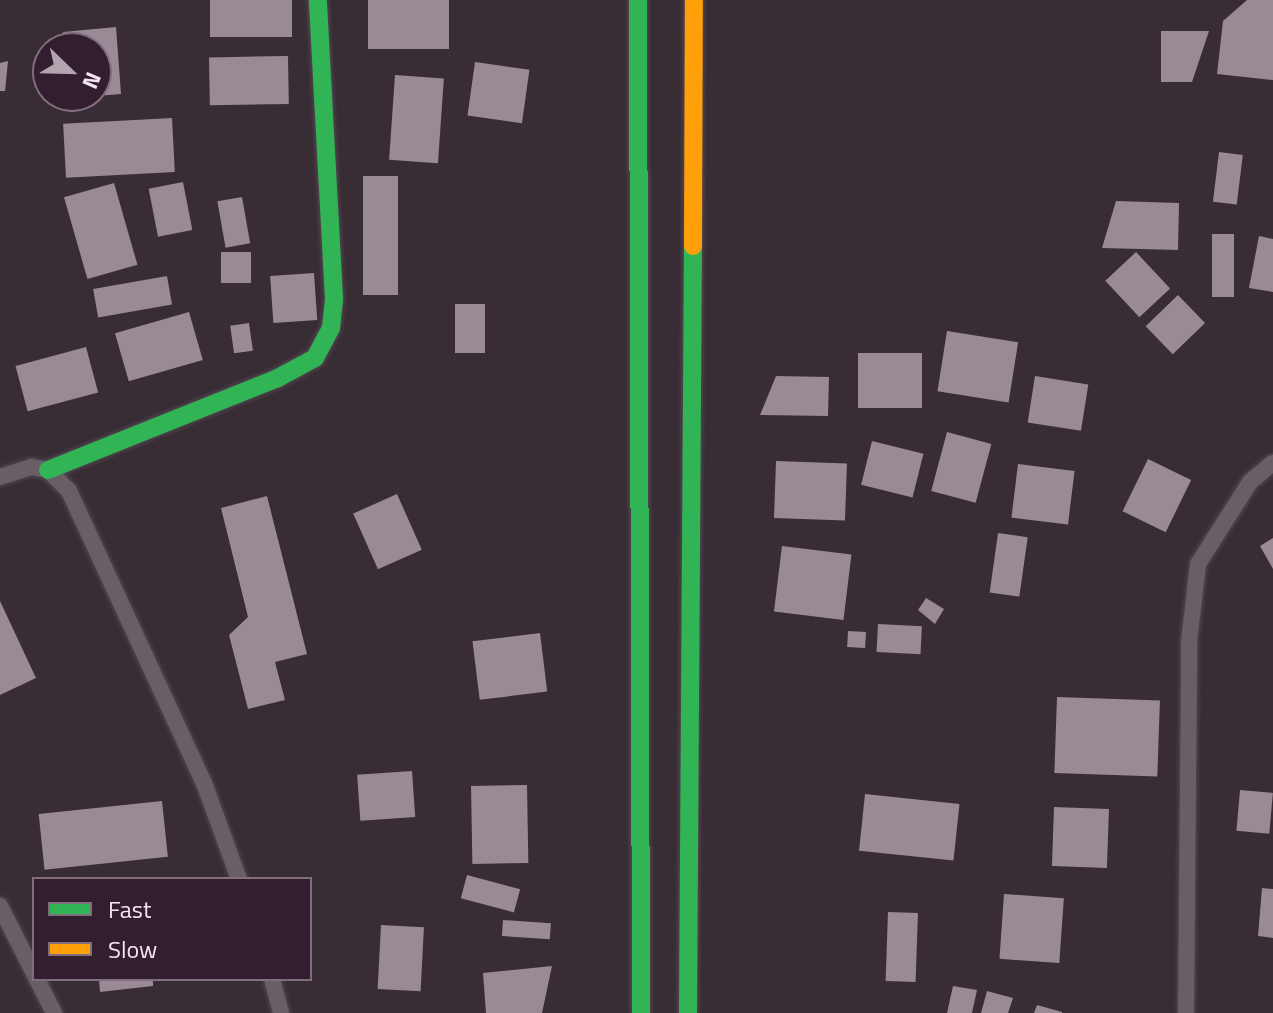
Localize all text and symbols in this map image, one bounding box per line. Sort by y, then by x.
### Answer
north arrow [32,32,112,112]
text: N [74,67,111,94]
legend [32,877,312,981]
text: Fast [108,891,151,927]
text: Slow [108,931,157,967]

